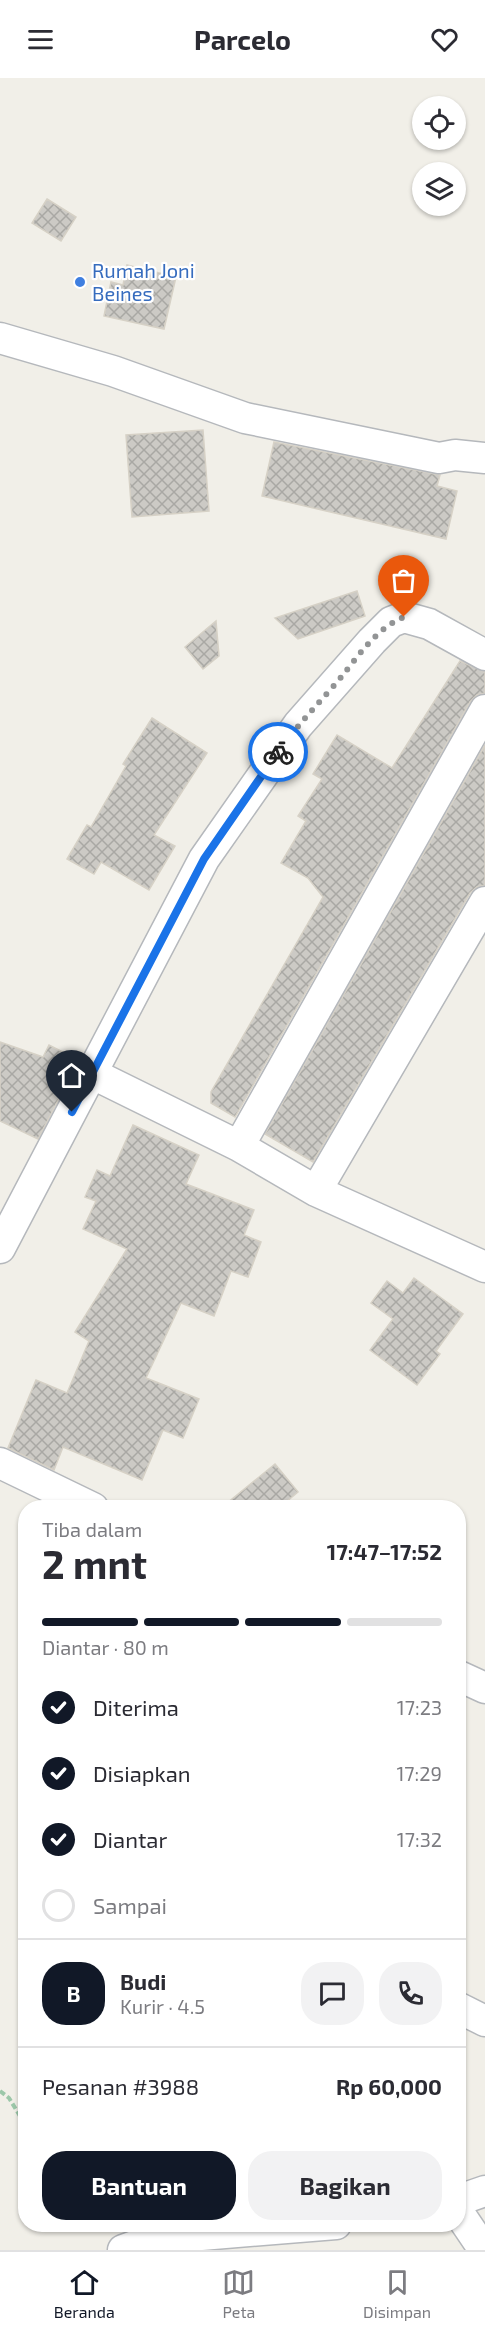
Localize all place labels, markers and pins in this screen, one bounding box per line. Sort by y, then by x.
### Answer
place label: Rumah Joni Beines [92,258,195,305]
marker: Rumah Joni Beines [73,275,87,289]
pin [378,555,429,617]
pin [46,1050,97,1112]

